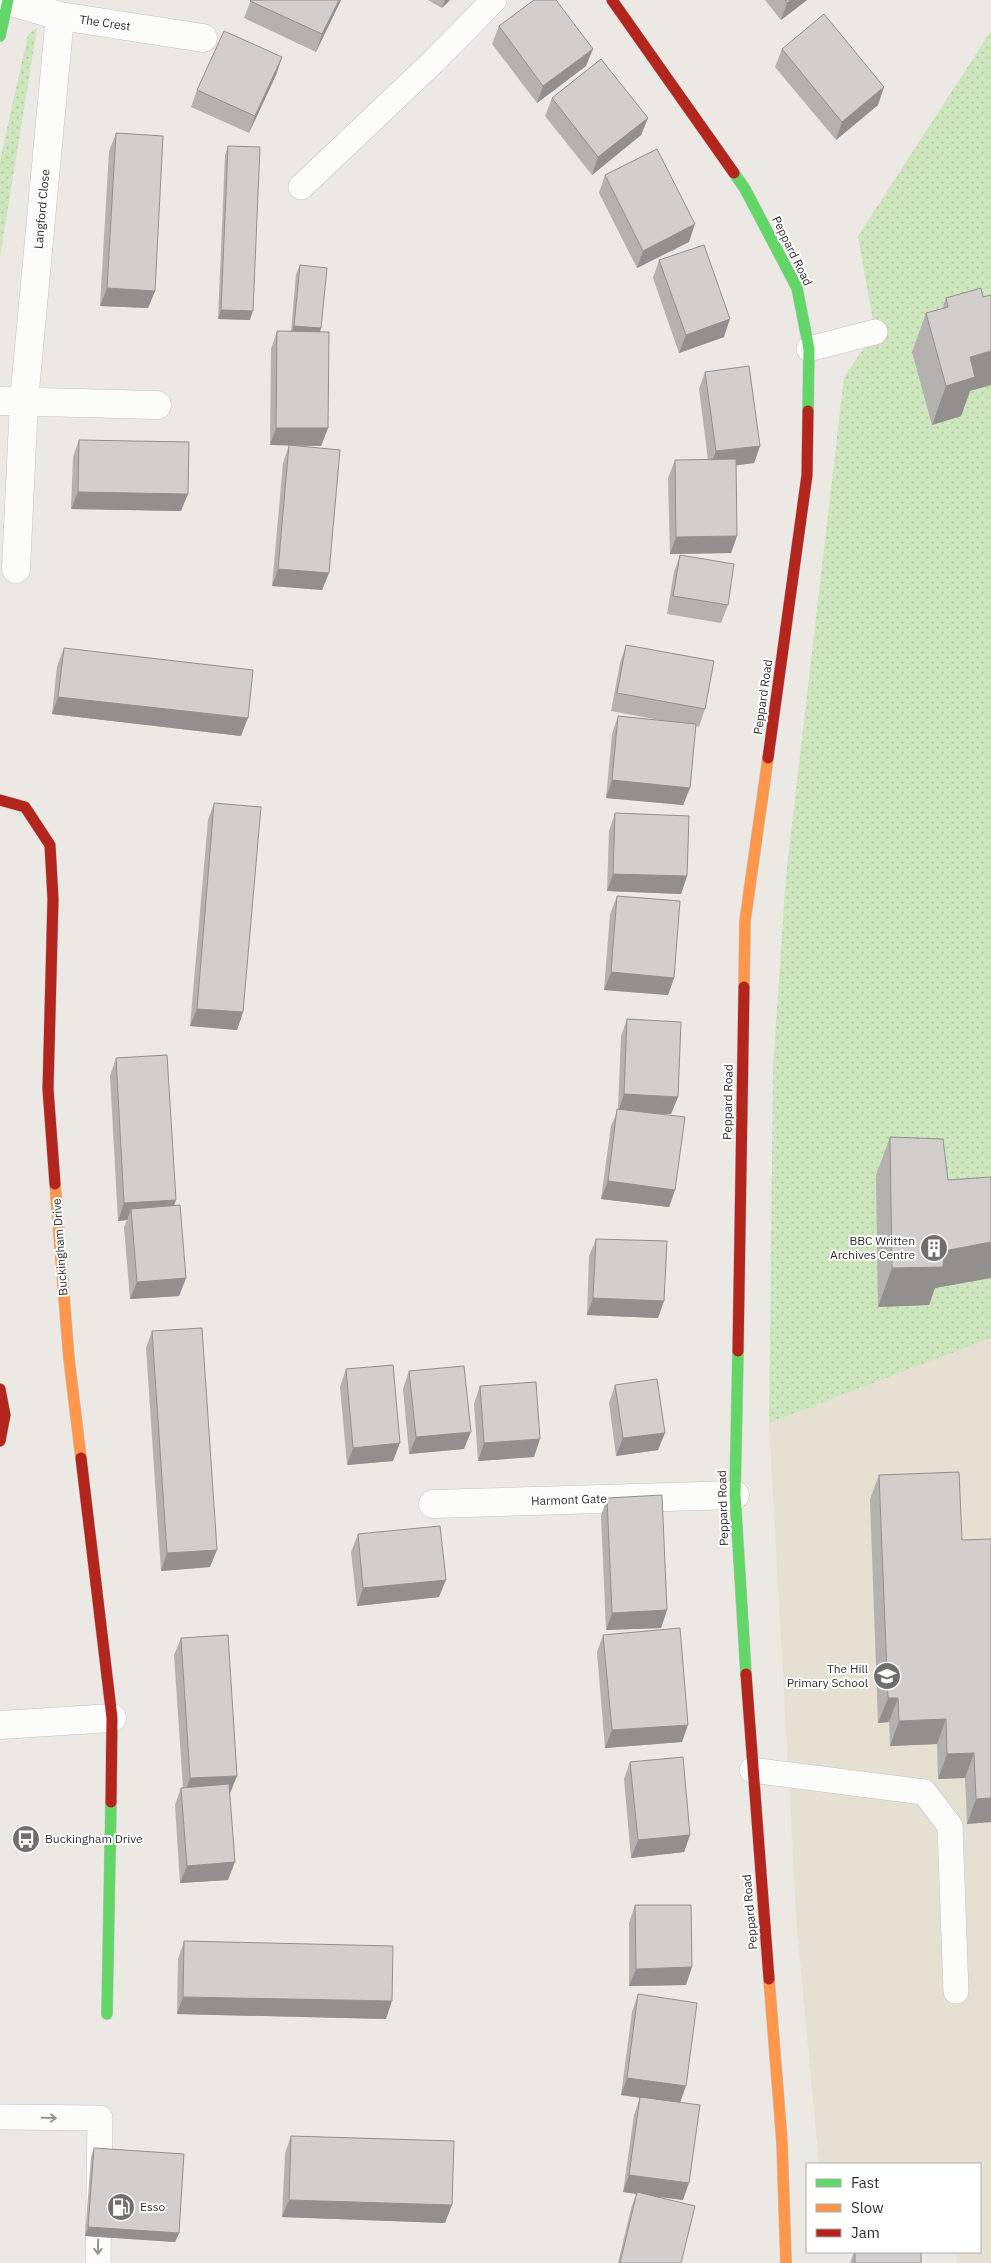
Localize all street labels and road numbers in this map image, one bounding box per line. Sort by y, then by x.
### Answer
street label: The Crest [79,11,132,34]
street label: Langford Close [31,168,52,250]
street label: Peppard Road [769,213,816,288]
street label: Peppard Road [750,658,775,735]
street label: Peppard Road [719,1064,736,1140]
street label: Buckingham Drive [49,1197,70,1296]
street label: Peppard Road [714,1470,731,1546]
street label: Harmont Gate [531,1491,608,1508]
street label: Peppard Road [739,1874,760,1950]

